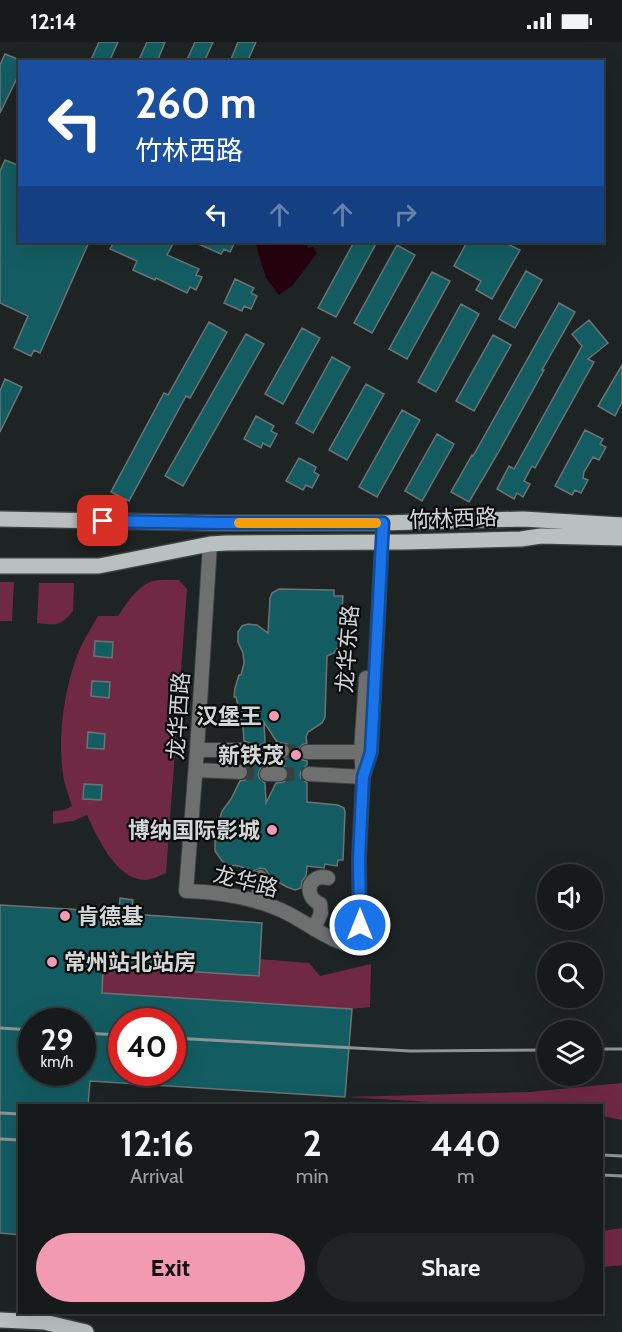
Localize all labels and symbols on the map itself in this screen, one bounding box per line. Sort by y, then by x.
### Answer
pin [77,495,128,546]
street label: 竹林西路 [409,503,497,534]
street label: 龙华东路 [331,604,364,694]
street label: 龙华西路 [162,671,195,761]
place label: 汉堡王 [196,703,262,730]
marker: 汉堡王 [267,709,281,723]
place label: 新铁茂 [218,742,284,769]
marker: 新铁茂 [289,748,303,762]
place label: 博纳国际影城 [128,817,260,844]
marker: 博纳国际影城 [265,823,279,837]
street label: 龙华路 [211,860,281,903]
position arrow [328,893,392,957]
place label: 肯德基 [77,903,143,930]
marker: 肯德基 [58,909,72,923]
place label: 常州站北站房 [64,949,196,976]
marker: 常州站北站房 [45,955,59,969]
speed limit sign: 40 [108,1008,186,1086]

